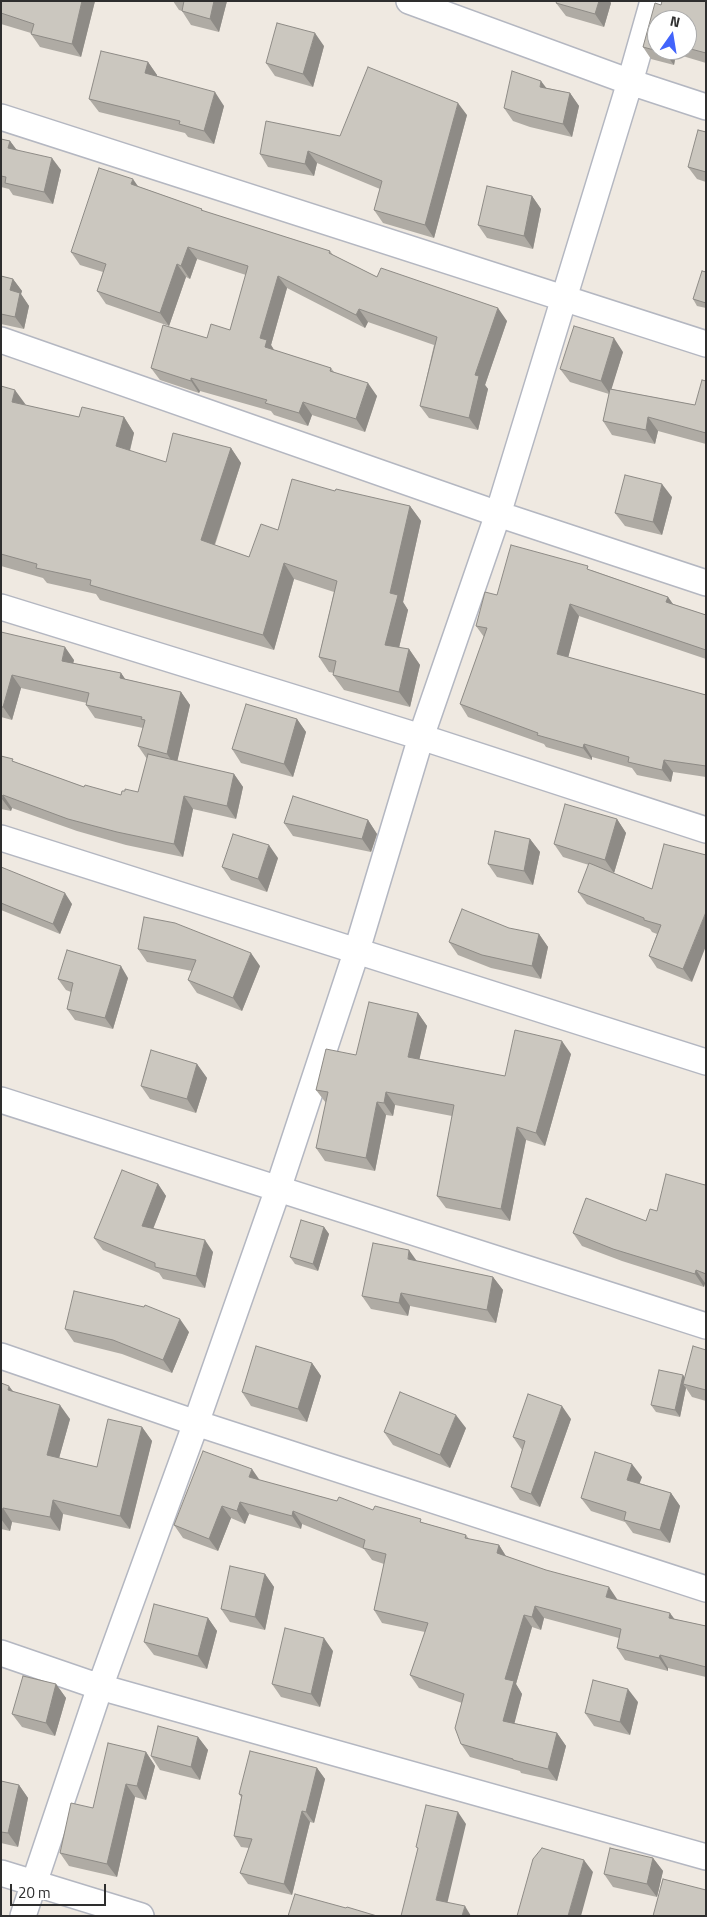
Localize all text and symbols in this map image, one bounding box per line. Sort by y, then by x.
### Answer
north arrow [647,10,697,60]
text: N [668,10,682,32]
scale bar [12,1874,109,1906]
text: 20 m [18,1881,51,1904]

